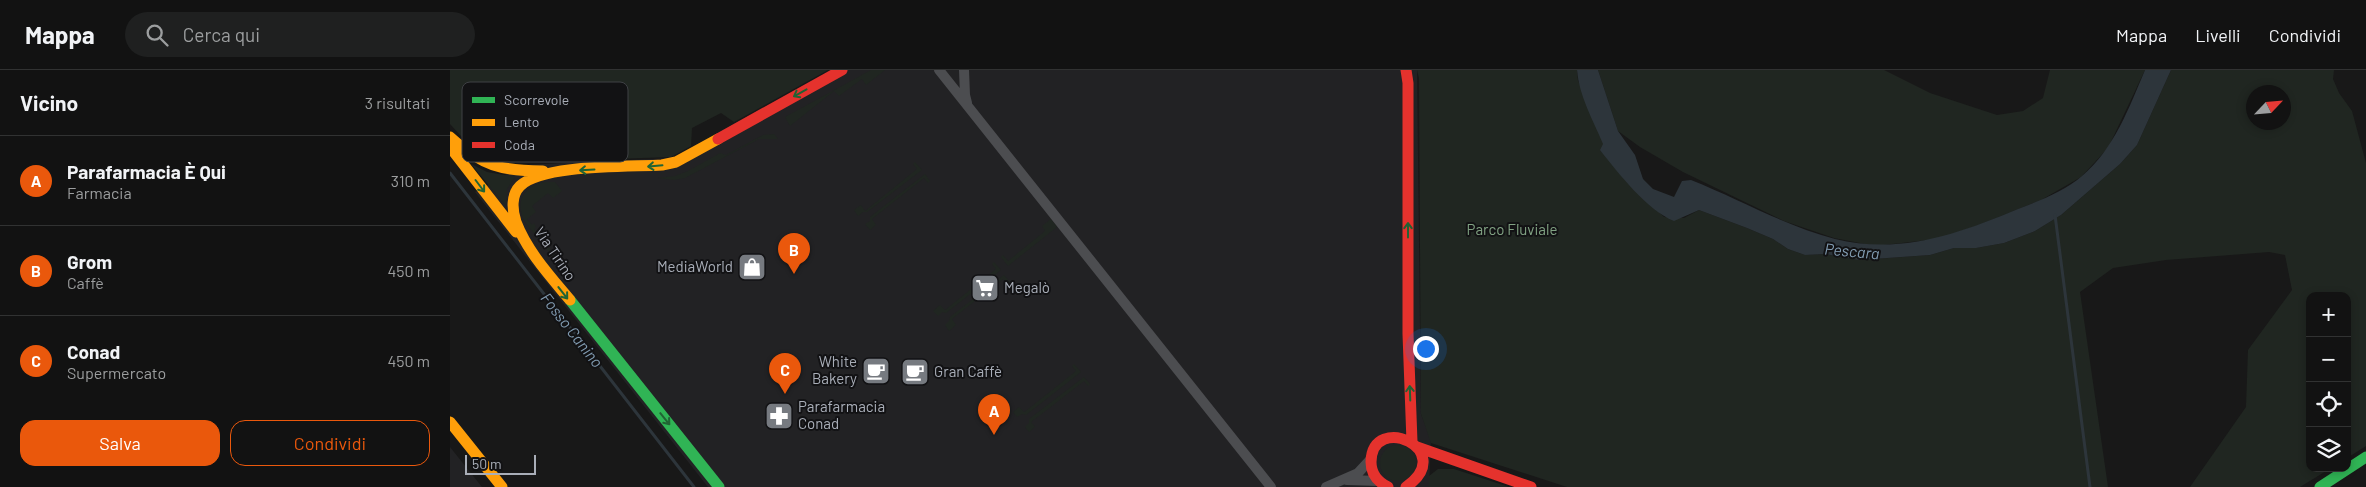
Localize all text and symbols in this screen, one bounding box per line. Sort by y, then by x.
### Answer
search box [125,12,475,57]
text: Mappa [25,20,95,49]
icon: search [143,21,171,49]
text: Cerca qui [183,23,260,46]
text: Mappa [2116,24,2167,46]
text: Livelli [2195,24,2241,46]
text: Condividi [2269,24,2341,46]
legend [462,82,628,162]
north arrow [2246,85,2291,130]
one-way arrow [793,89,807,99]
text: Vicino [20,90,78,115]
text: Scorrevole [504,91,569,108]
text: 3 risultati [365,93,430,112]
text: Lento [504,113,539,130]
text: Coda [504,136,535,153]
text: Parafarmacia È Qui [67,160,226,183]
one-way arrow [648,161,664,171]
one-way arrow [579,165,596,175]
text: A [31,171,41,190]
text: 310 m [391,171,430,190]
one-way arrow [474,179,485,192]
text: Farmacia [67,183,132,202]
park label: Parco Fluviale [1467,220,1557,238]
street label: Via Tirino [531,223,580,284]
one-way arrow [1403,223,1413,239]
pin: B [778,233,810,274]
water label: Pescara [1824,239,1880,262]
text: Grom [67,250,112,273]
shop icon: MediaWorld [737,252,767,282]
place label: MediaWorld [657,257,733,275]
text: B [31,261,41,280]
text: 450 m [387,261,430,280]
text: Caffè [67,273,104,292]
supermarket icon: Megalò [970,273,1000,303]
place label: Megalò [1004,278,1050,296]
one-way arrow [558,286,569,299]
water label: Fosso Canino [537,288,607,371]
map controls [2306,292,2351,472]
button: + [2306,292,2351,337]
your location [1413,336,1439,362]
button: − [2306,337,2351,382]
text: Conad [67,340,120,363]
text: C [31,351,41,370]
text: 450 m [387,351,430,370]
place label: White Bakery [812,352,857,387]
pin: C [769,353,801,394]
cafe icon: White Bakery [861,356,891,386]
cafe icon: Gran Caffè [900,357,930,387]
place label: Gran Caffè [934,362,1002,380]
text: Supermercato [67,363,166,382]
button: locate [2306,382,2351,427]
one-way arrow [1405,385,1415,402]
pin: A [978,394,1010,435]
place label: Parafarmacia Conad [798,397,885,432]
pharmacy icon: Parafarmacia Conad [764,401,794,431]
one-way arrow [659,413,670,426]
button: Salva [20,420,220,466]
button: Condividi [230,420,430,466]
button: layers [2306,427,2351,472]
scale bar [465,452,536,475]
text: 50 m [472,455,501,472]

